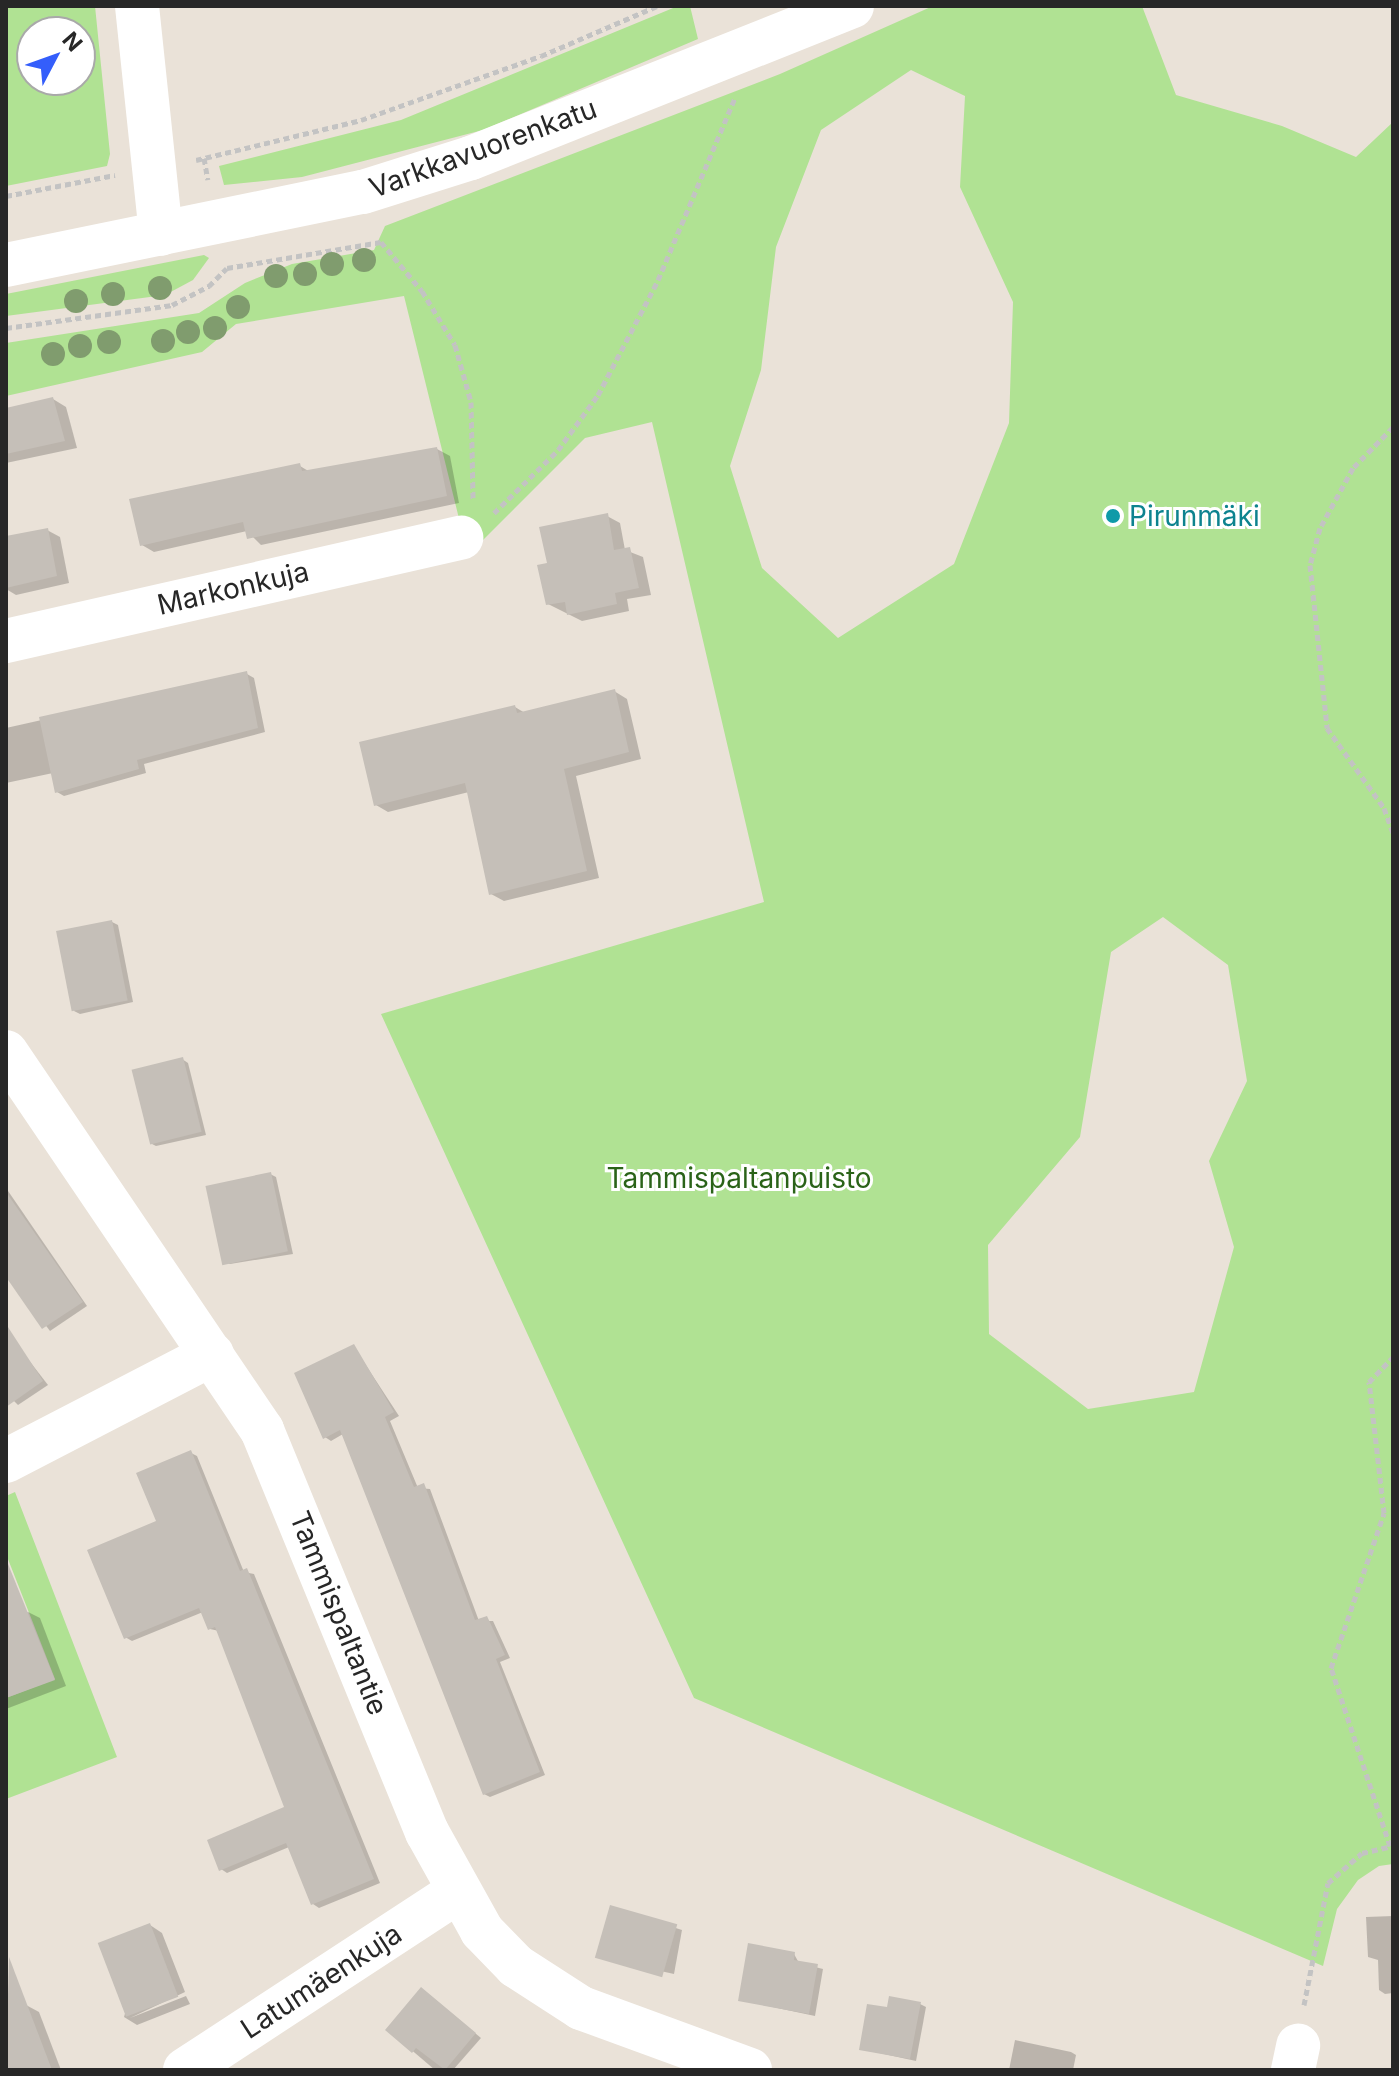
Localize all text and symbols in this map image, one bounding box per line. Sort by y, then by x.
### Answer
north arrow [16,16,96,96]
text: N [57,27,88,56]
street label: Varkkavuorenkatu [365,91,601,205]
place label: Pirunmäki [1129,499,1260,533]
marker: Pirunmäki [1104,507,1122,525]
street label: Markonkuja [154,554,312,622]
park label: Tammispaltanpuisto [606,1161,872,1195]
street label: Tammispaltantie [283,1506,395,1720]
street label: Latumäenkuja [234,1917,408,2045]

